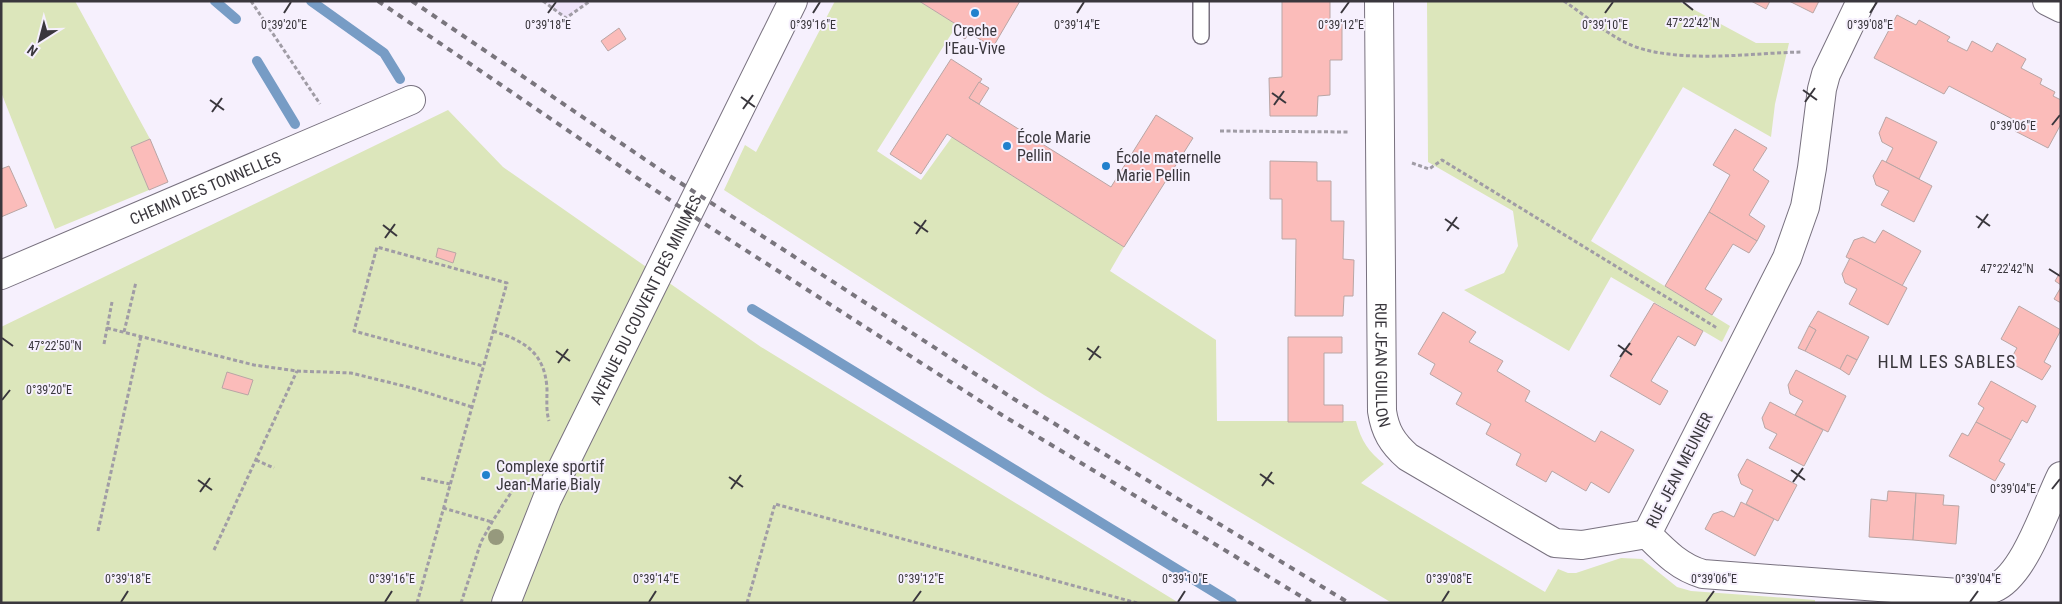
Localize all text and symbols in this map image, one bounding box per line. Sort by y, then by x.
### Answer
marker: Creche l'Eau-Vive [969,7,981,19]
north arrow [15,15,65,65]
text: 47°22'42"N [1666,16,1720,30]
text: 0°39'20"E [261,18,307,32]
text: 0°39'18"E [525,18,571,32]
text: 0°39'16"E [790,18,836,32]
text: 0°39'14"E [1054,18,1100,32]
text: 0°39'12"E [1318,18,1364,32]
text: 0°39'10"E [1582,18,1628,32]
text: 0°39'08"E [1847,18,1893,32]
place label: Creche l'Eau-Vive [945,21,1005,58]
text: N [24,42,41,60]
text: 0°39'06"E [1990,119,2036,133]
place label: École Marie Pellin [1017,128,1091,165]
marker: École Marie Pellin [1001,140,1013,152]
street label: CHEMIN DES TONNELLES [127,148,284,229]
place label: École maternelle Marie Pellin [1116,148,1221,185]
marker: École maternelle Marie Pellin [1100,160,1112,172]
street label: AVENUE DU COUVENT DES MINIMES [586,192,706,408]
text: 47°22'42"N [1980,262,2034,276]
street label: RUE JEAN GUILLON [1371,303,1394,430]
text: 47°22'50"N [28,339,82,353]
district label: HLM LES SABLES [1878,351,2016,372]
text: 0°39'20"E [26,383,72,397]
street label: RUE JEAN MEUNIER [1642,409,1717,531]
place label: Complexe sportif Jean-Marie Bialy [496,457,604,494]
marker: Complexe sportif Jean-Marie Bialy [480,469,492,481]
text: 0°39'04"E [1990,482,2036,496]
text: 0°39'18"E [105,572,151,586]
text: 0°39'16"E [369,572,415,586]
text: 0°39'14"E [633,572,679,586]
text: 0°39'12"E [898,572,944,586]
text: 0°39'10"E [1162,572,1208,586]
text: 0°39'08"E [1426,572,1472,586]
text: 0°39'06"E [1691,572,1737,586]
text: 0°39'04"E [1955,572,2001,586]

